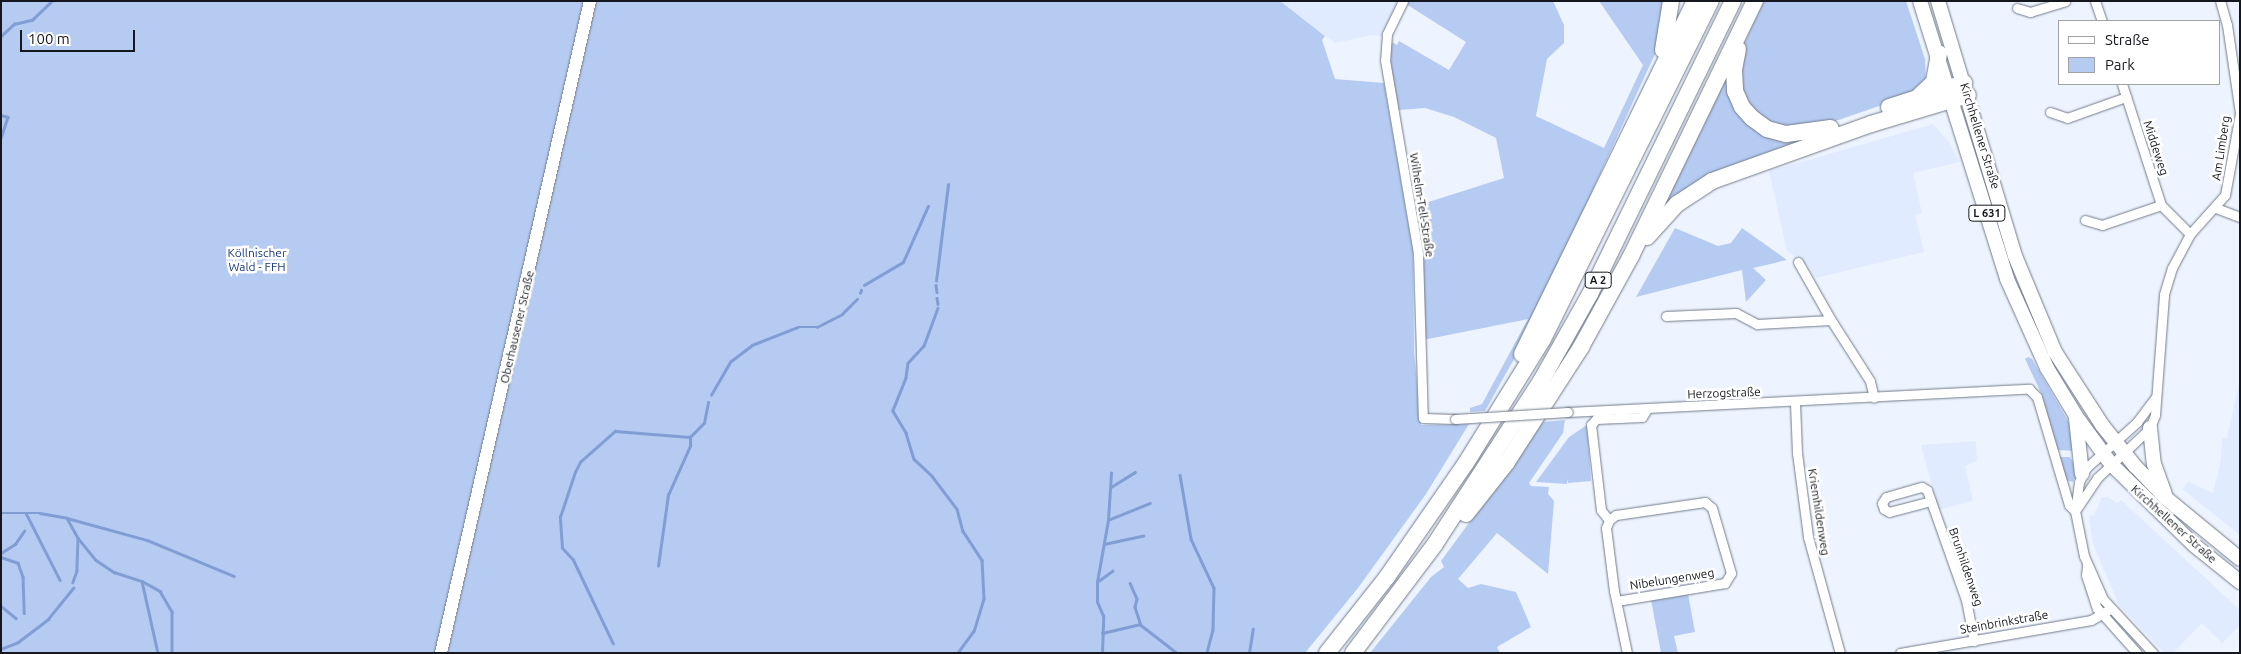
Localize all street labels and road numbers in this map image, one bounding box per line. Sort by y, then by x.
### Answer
street label: Kirchhellener Straße [1957,81,2003,191]
street label: Am Limberg [2209,115,2233,181]
street label: Middeweg [2140,119,2172,177]
street label: Wilhelm-Tell-Straße [1407,152,1437,258]
road number: L 631 [1968,204,2006,222]
street label: Oberhausener Straße [497,269,537,385]
road number: A 2 [1584,272,1612,288]
street label: Herzogstraße [1687,385,1761,401]
street label: Kriemhildenweg [1805,467,1833,557]
street label: Kirchhellener Straße [2128,482,2220,566]
street label: Brunhildenweg [1946,526,1986,608]
street label: Nibelungenweg [1629,565,1715,593]
street label: Steinbrinkstraße [1959,607,2049,637]

